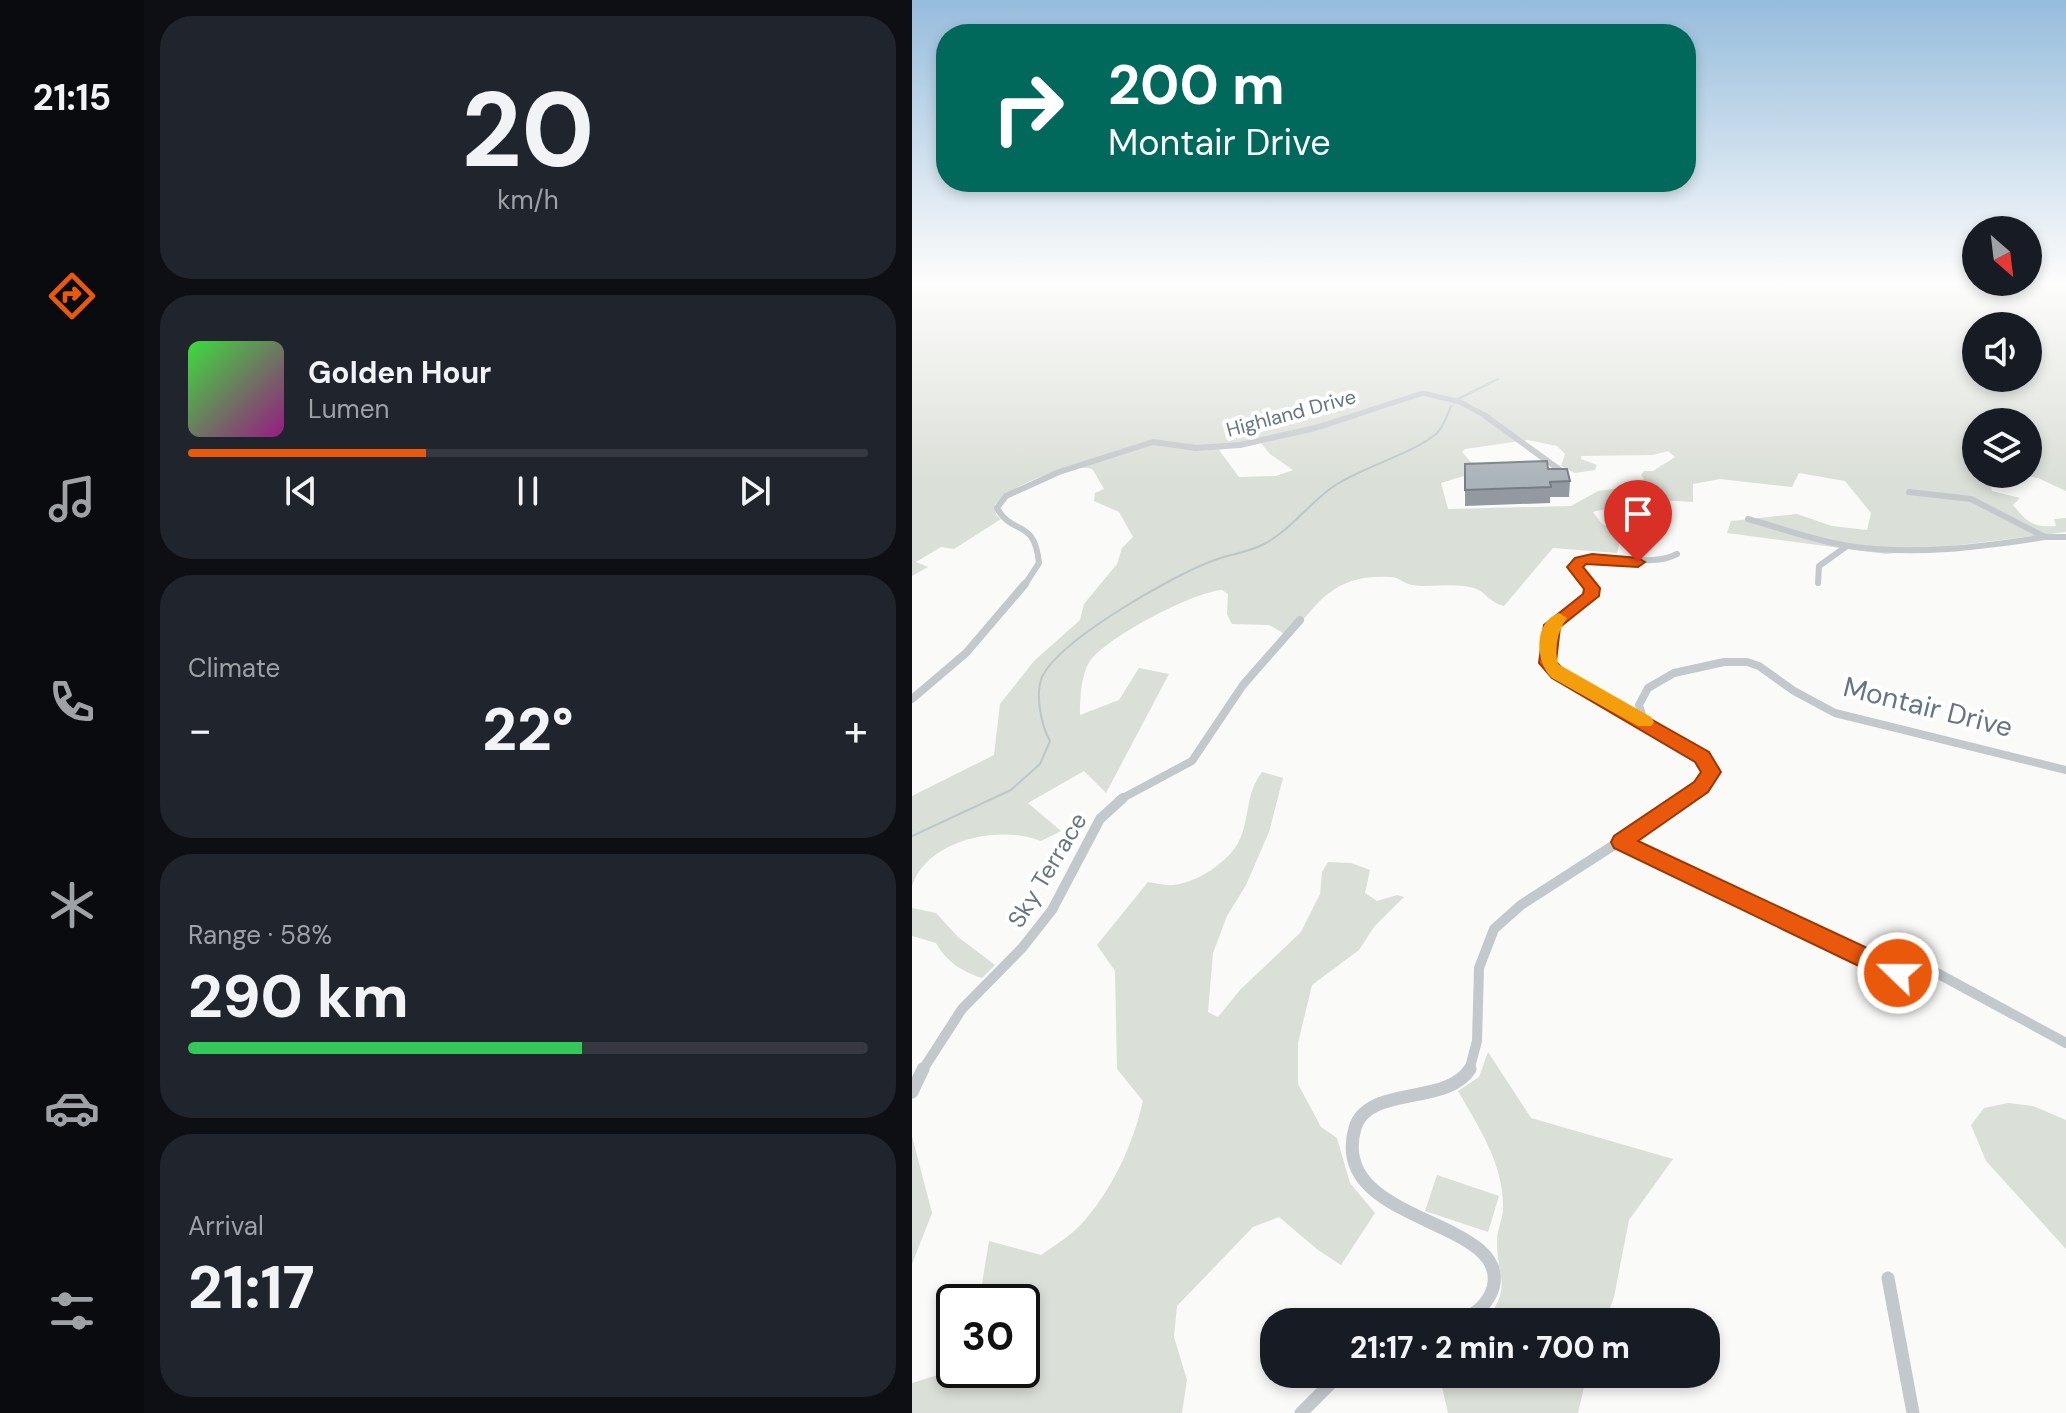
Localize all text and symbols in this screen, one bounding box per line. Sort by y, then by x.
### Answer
text: 200 m [1108,48,1285,121]
icon: right [976,56,1080,160]
text: 20 [462,63,594,198]
text: 21:15 [33,74,111,121]
text: Montair Drive [1108,119,1331,166]
text: km/h [497,183,559,217]
north arrow [1962,216,2042,296]
map controls [1962,216,2042,488]
icon: directions [44,268,100,324]
button: sound [1962,312,2042,392]
text: Golden Hour [308,353,491,392]
street label: Highland Drive [1223,383,1359,443]
text: Lumen [308,392,389,426]
button: layers [1962,408,2042,488]
icon: previous [279,469,323,513]
icon: pause [506,469,550,513]
icon: next [733,469,777,513]
icon: music [44,471,100,527]
pin [1604,480,1672,562]
icon: arrive [1616,492,1660,536]
text: Climate [188,651,280,685]
street label: Montair Drive [1839,668,2017,746]
icon: phone [44,674,100,730]
text: 22° [482,690,574,769]
text: − [188,701,212,759]
text: + [844,701,868,759]
street label: Sky Terrace [1001,807,1093,933]
icon: climate [44,877,100,933]
text: Range · 58% [188,918,332,952]
position arrow [1856,931,1940,1015]
text: 290 km [188,957,409,1036]
icon: car [44,1080,100,1136]
text: Arrival [188,1209,264,1243]
text: 21:17 [188,1248,315,1327]
icon: filters [44,1283,100,1339]
speed limit sign: 30 [936,1284,1040,1388]
text: 21:17 · 2 min · 700 m [1350,1328,1630,1367]

